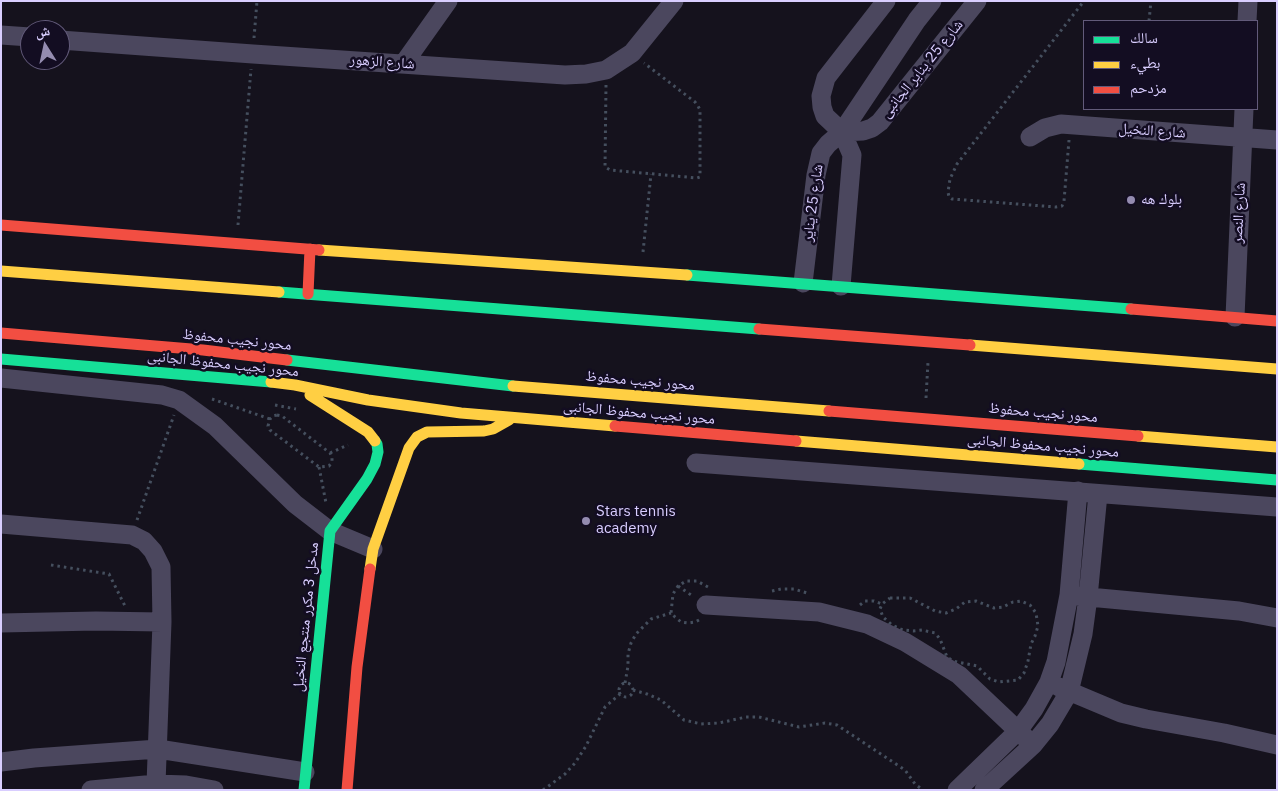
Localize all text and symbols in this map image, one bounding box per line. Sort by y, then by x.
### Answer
street label: شارع 25 يناير الجانبى [877,16,967,122]
north arrow [20,20,70,70]
legend [1083,20,1258,110]
text: ش [34,21,51,41]
text: سالك [1130,28,1158,47]
street label: شارع الزهور [349,51,415,73]
text: بطيء [1130,53,1160,72]
text: مزدحم [1130,78,1167,97]
street label: شارع النخيل [1118,120,1186,142]
street label: شارع 25 يناير [799,163,827,243]
street label: شارع النصر [1228,182,1250,244]
place label: بلوك هه [1141,191,1182,209]
marker: بلوك هه [1125,194,1137,206]
street label: محور نجيب محفوظ [182,325,292,355]
street label: محور نجيب محفوظ الجانبى [146,347,300,381]
street label: محور نجيب محفوظ [585,367,695,395]
street label: محور نجيب محفوظ الجانبى [562,397,716,429]
street label: محور نجيب محفوظ [988,399,1098,427]
street label: محور نجيب محفوظ الجانبى [966,430,1120,462]
place label: Stars tennis academy [596,503,676,538]
marker: Stars tennis academy [580,515,592,527]
street label: مدخل 3 مكرر منتجع النخيل [289,541,323,693]

